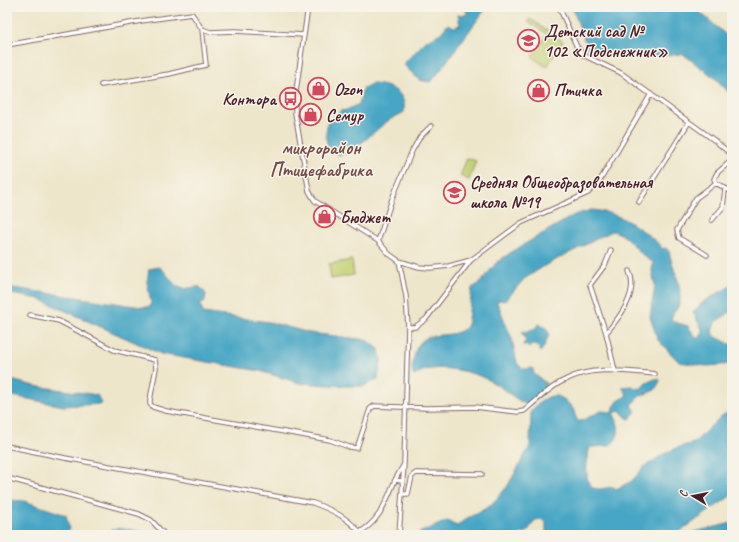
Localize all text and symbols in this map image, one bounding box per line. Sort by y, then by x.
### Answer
place label: Детский сад № 102 «Подснежник» [544,21,668,62]
school or university icon: Детский сад № 102 «Подснежник» [515,28,541,54]
shop icon: Ozon [305,76,331,102]
shop icon: Птичка [526,77,552,103]
place label: Ozon [334,79,364,100]
place label: Птичка [554,80,603,101]
bus stop icon: Контора [278,86,304,112]
place label: Контора [222,89,278,110]
shop icon: Семур [297,102,323,128]
place label: Семур [326,105,364,126]
district label: микрорайон Птицефабрика [270,136,374,182]
place label: Средняя Общеобразовательная школа №19 [470,172,653,213]
school or university icon: Средняя Общеобразовательная школа №19 [442,179,468,205]
shop icon: Бюджет [311,204,337,230]
place label: Бюджет [340,207,391,228]
north arrow [673,476,713,516]
text: С [676,489,691,498]

